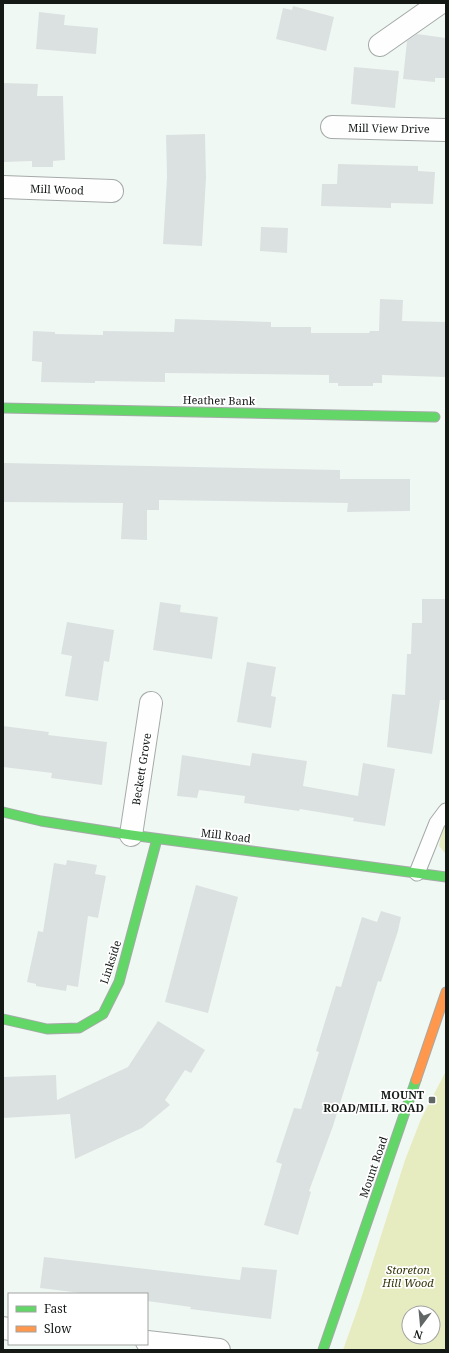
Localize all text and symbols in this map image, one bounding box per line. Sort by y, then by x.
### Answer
street label: Mill View Drive [348,120,430,136]
street label: Mill Wood [30,181,84,197]
street label: Heather Bank [183,392,256,408]
street label: Beckett Grove [128,732,154,806]
street label: Mill Road [200,825,252,846]
street label: Linkside [96,938,124,986]
place label: MOUNT ROAD/MILL ROAD [323,1087,425,1115]
marker: MOUNT ROAD/MILL ROAD [427,1095,437,1105]
street label: Mount Road [355,1134,391,1200]
park label: Storeton Hill Wood [381,1262,434,1290]
legend [8,1293,148,1345]
text: Fast [44,1300,67,1317]
north arrow [401,1305,441,1345]
text: Slow [44,1320,72,1337]
text: N [412,1327,424,1343]

